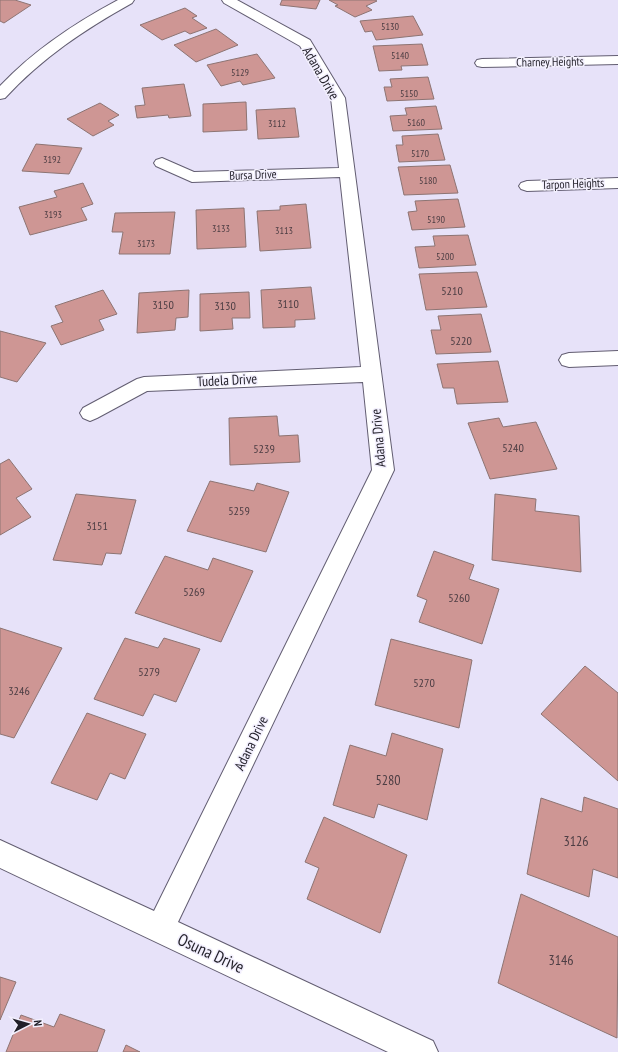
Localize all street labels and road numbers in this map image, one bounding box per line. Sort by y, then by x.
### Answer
street label: Adana Drive [299,43,344,103]
street label: Charney Heights [516,53,584,70]
street label: Bursa Drive [229,166,277,183]
street label: Tarpon Heights [542,175,604,192]
street label: Tudela Drive [196,369,258,391]
street label: Adana Drive [366,408,390,468]
street label: Adana Drive [230,713,272,773]
street label: Osuna Drive [174,928,248,978]

